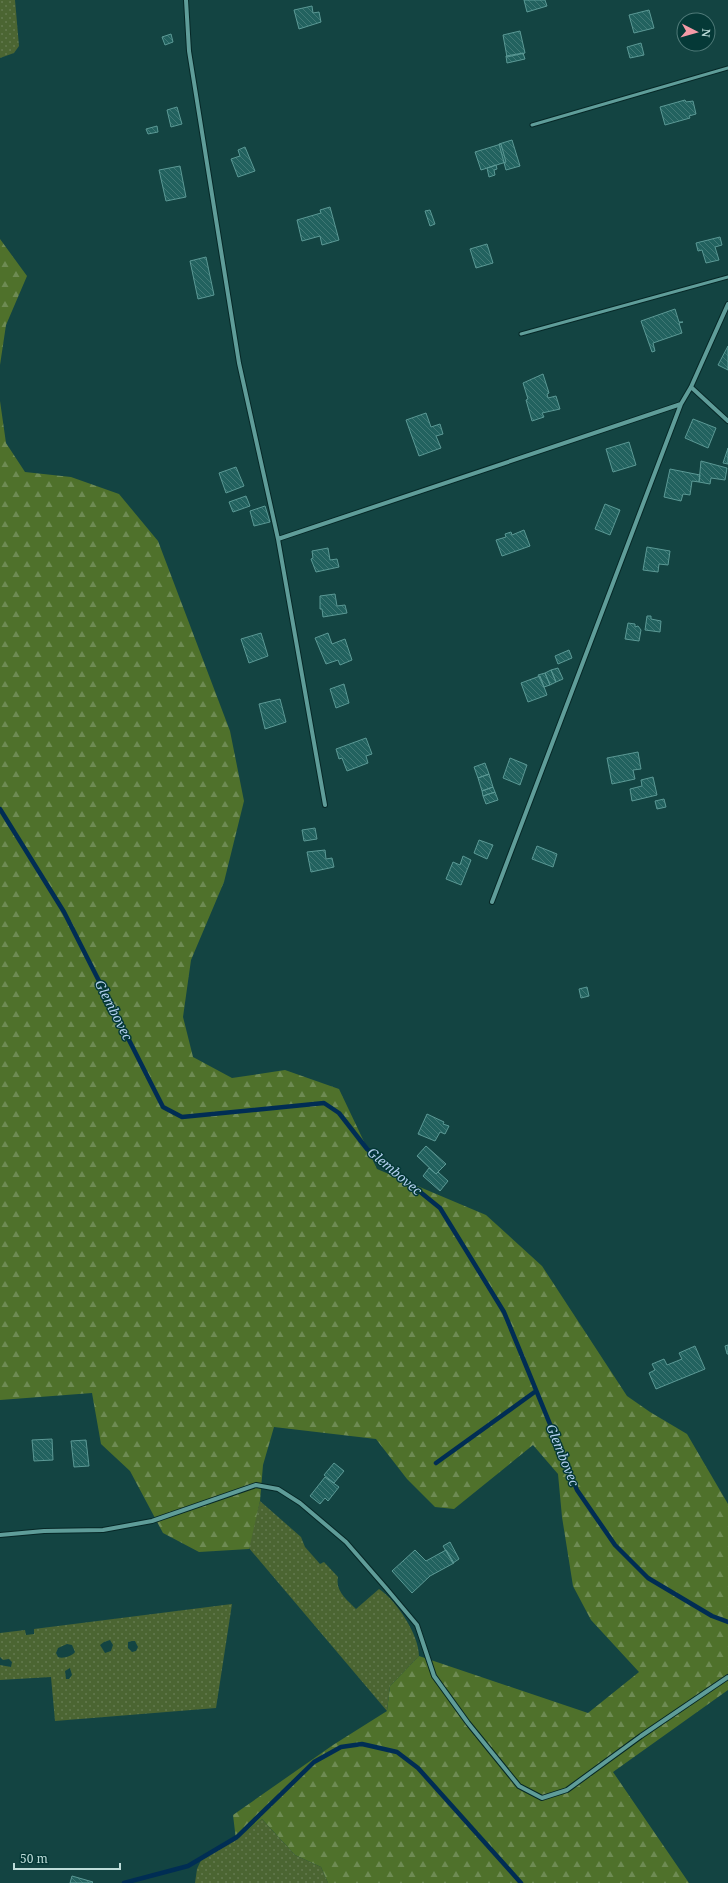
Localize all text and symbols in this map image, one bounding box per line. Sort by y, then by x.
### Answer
north arrow [676,12,716,52]
text: N [698,28,714,39]
water label: Glembovec [91,977,137,1044]
water label: Glembovec [364,1143,426,1199]
water label: Glembovec [542,1421,584,1489]
scale bar [14,1845,120,1871]
text: 50 m [20,1850,48,1867]

